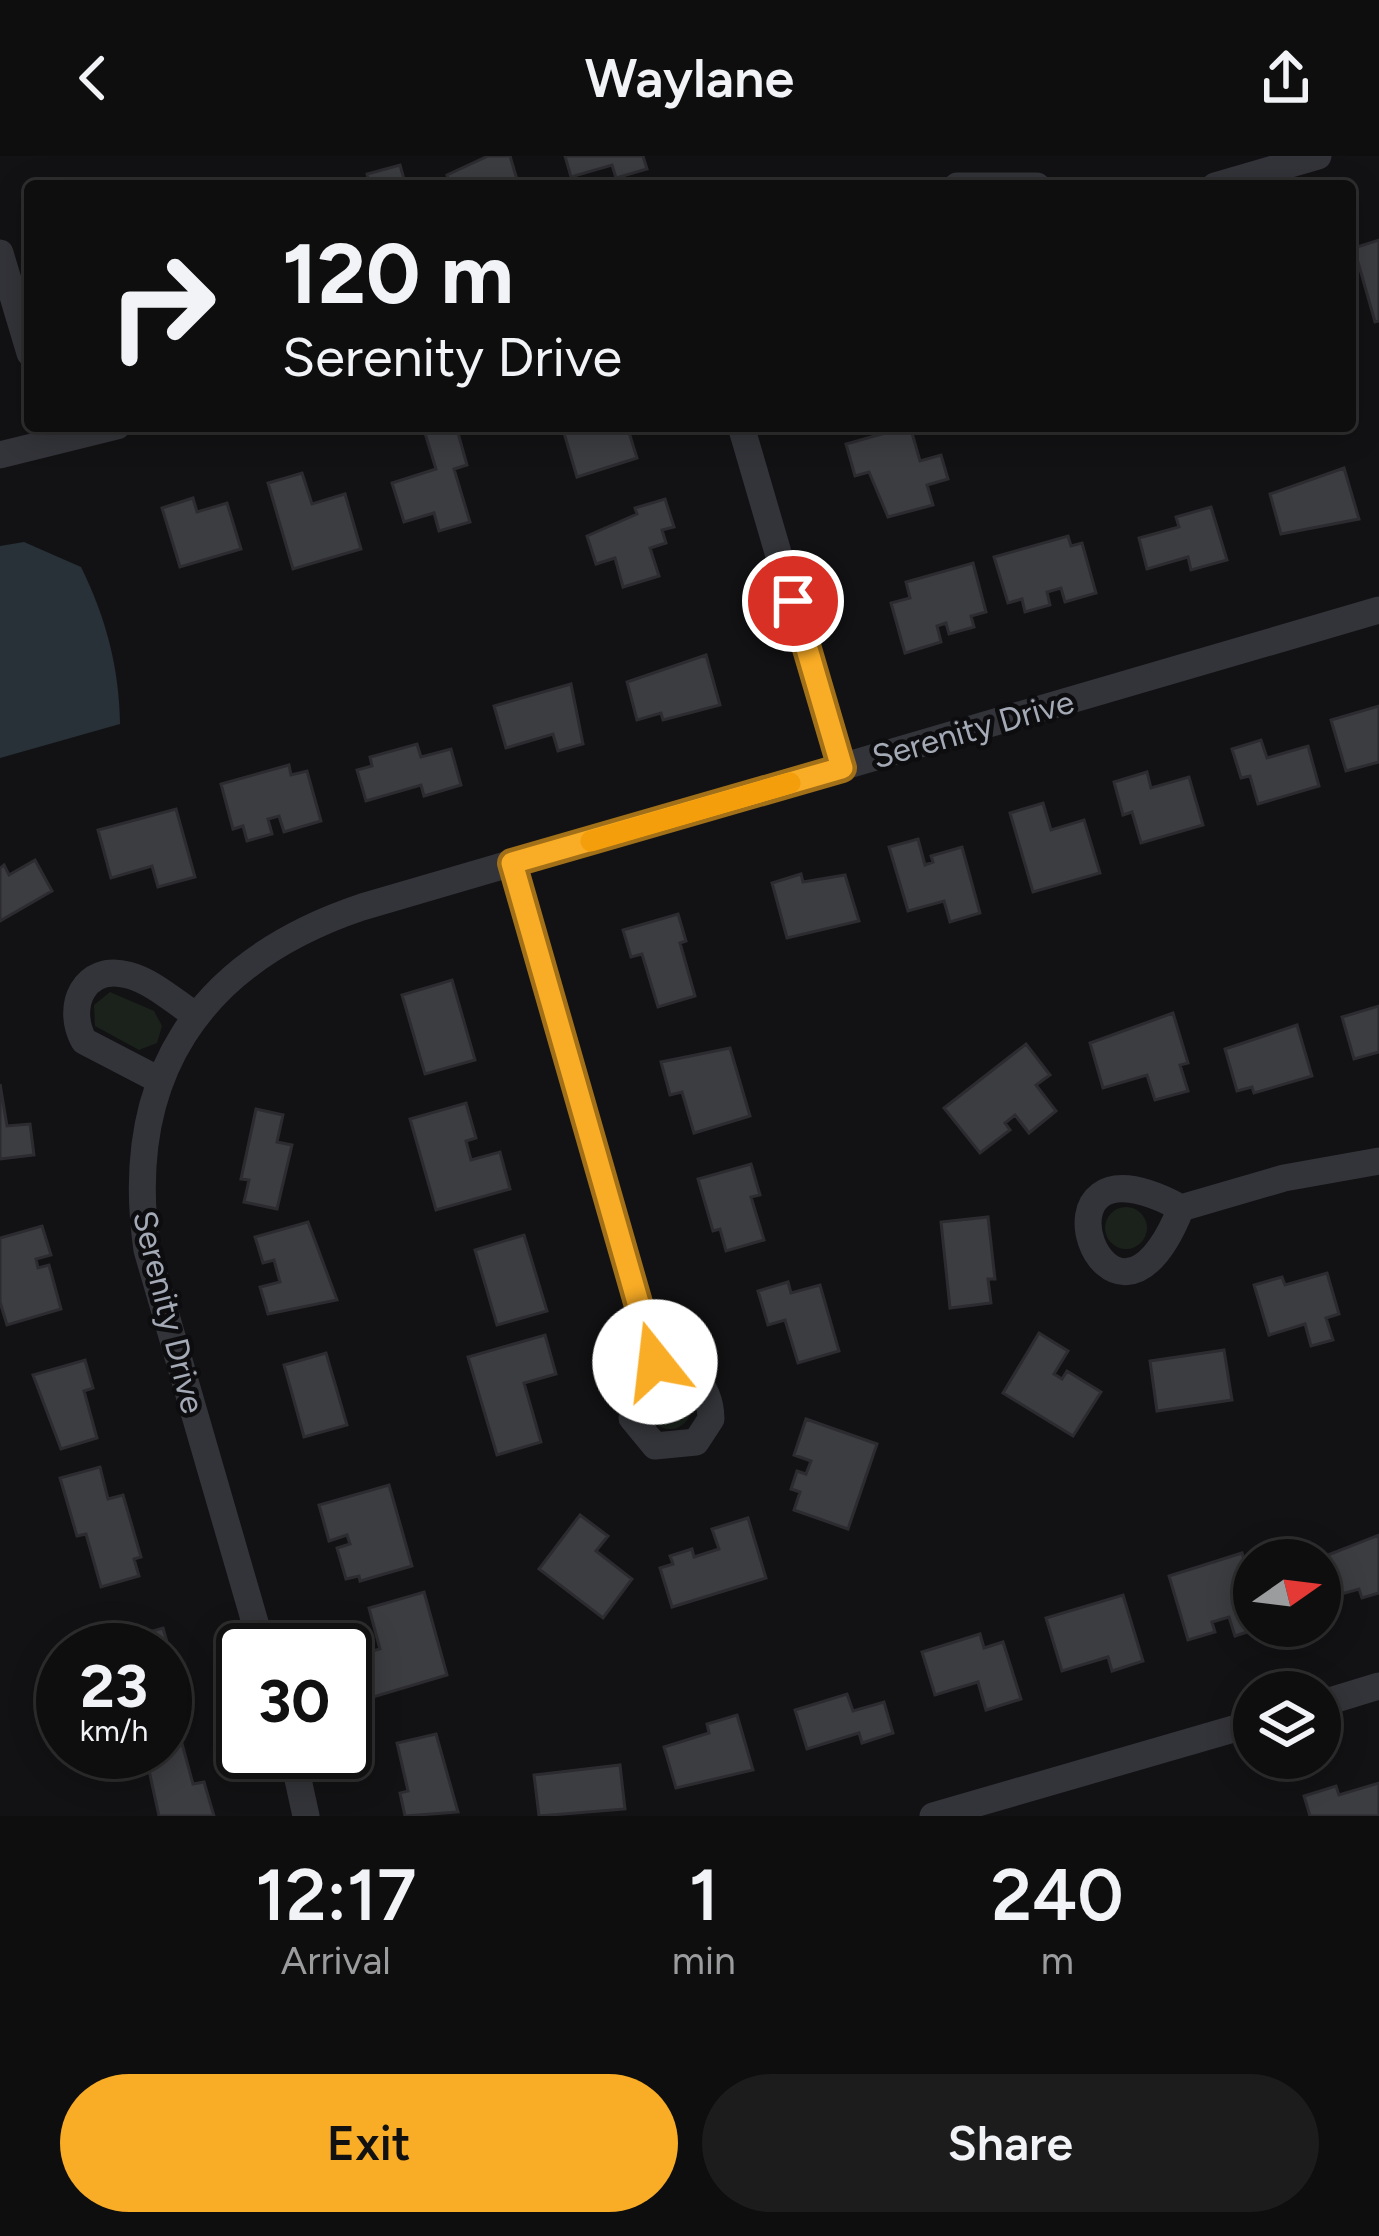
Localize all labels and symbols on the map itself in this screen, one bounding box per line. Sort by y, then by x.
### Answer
pin [742,550,844,652]
street label: Serenity Drive [868,682,1078,776]
street label: Serenity Drive [125,1206,213,1418]
position arrow [592,1299,718,1425]
north arrow [1233,1539,1341,1647]
speed limit sign: 30 [216,1623,372,1779]

